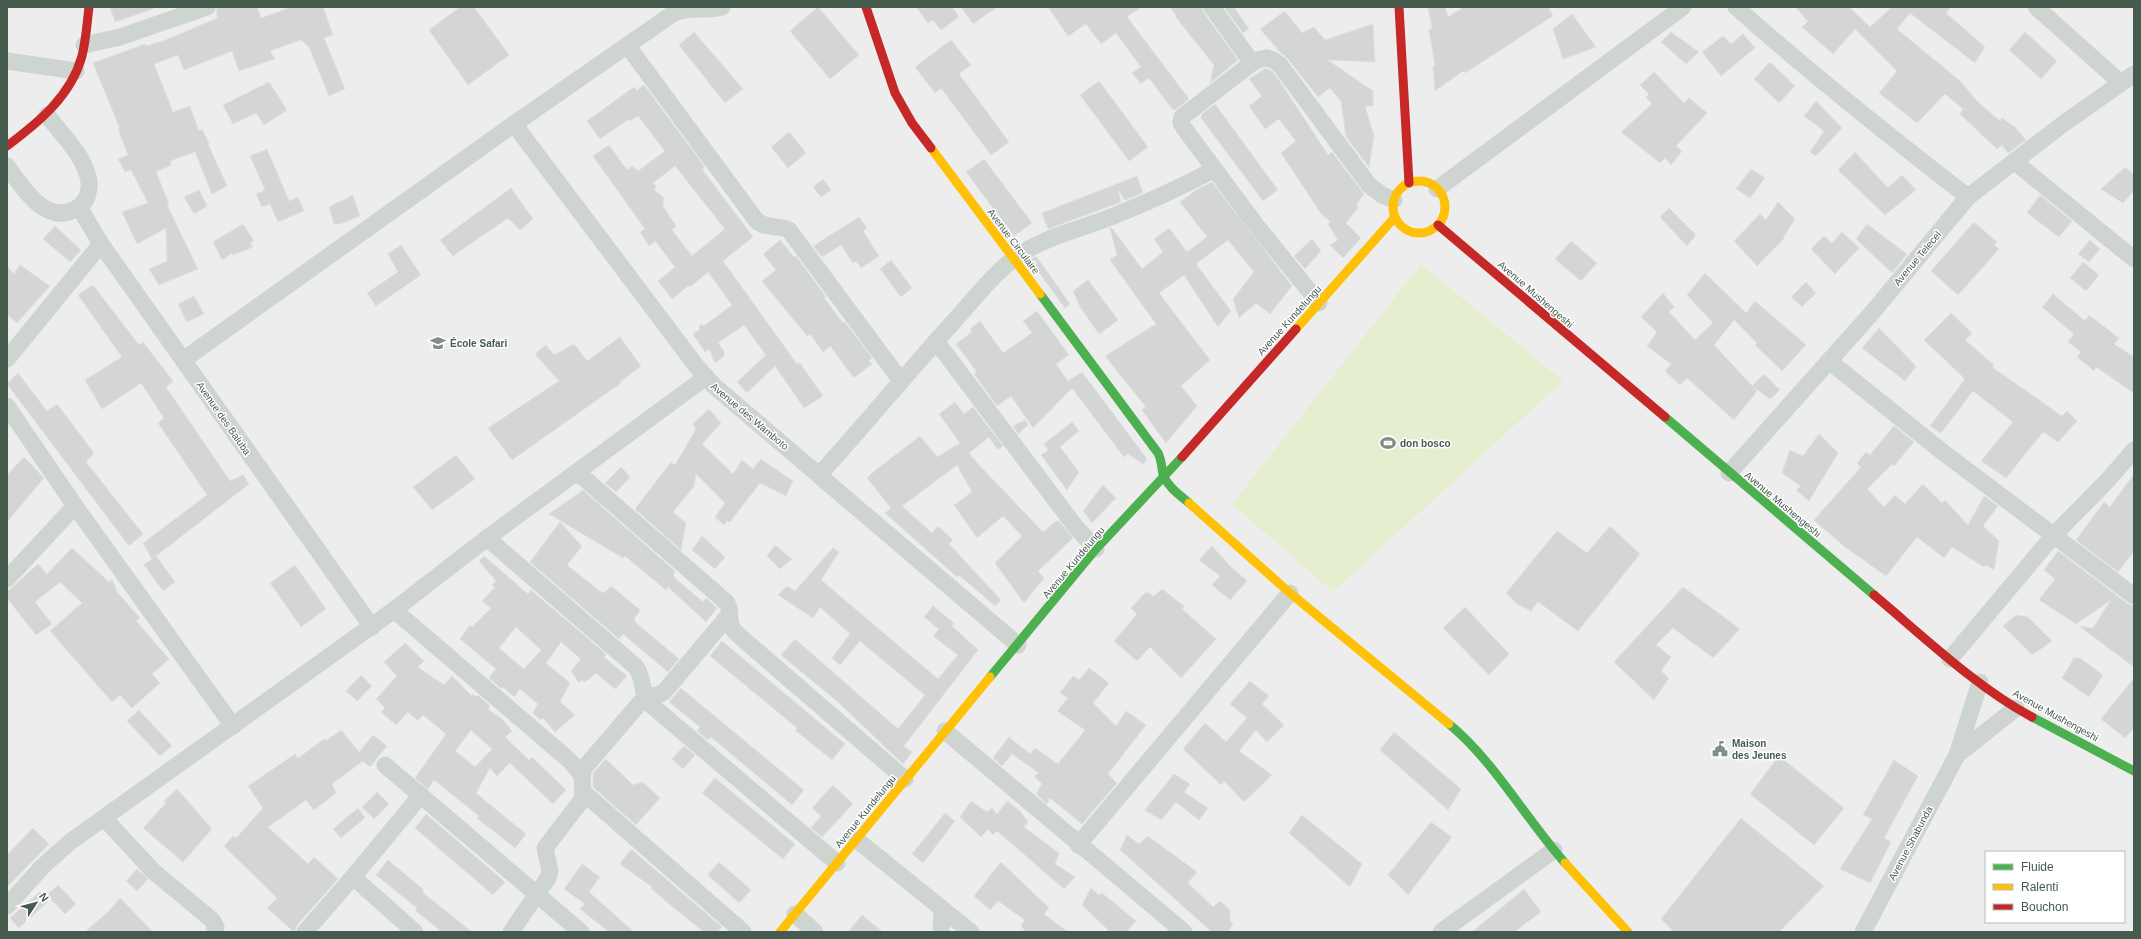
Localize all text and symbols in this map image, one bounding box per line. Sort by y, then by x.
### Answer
street label: Avenue Circulaire [986,207,1042,276]
street label: Avenue Telecel [1891,229,1943,288]
street label: Avenue Mushengeshi [1496,259,1576,330]
street label: Avenue Kundelungu [1255,283,1324,357]
school or university icon: École Safari [429,334,447,352]
place label: École Safari [450,337,507,349]
street label: Avenue des Baluba [194,380,253,457]
street label: Avenue des Wamboto [709,381,791,452]
sports icon: don bosco [1379,434,1397,452]
place label: don bosco [1400,438,1451,449]
street label: Avenue Mushengeshi [1742,469,1823,539]
street label: Avenue Kundelungu [1040,524,1106,600]
street label: Avenue Mushengeshi [2011,687,2100,744]
place label: Maison des Jeunes [1732,738,1787,761]
public building icon: Maison des Jeunes [1711,740,1729,758]
street label: Avenue Kundelungu [833,773,898,850]
street label: Avenue Shabunda [1886,804,1935,882]
legend [1985,851,2125,923]
text: Fluide [2021,860,2054,874]
text: Ralenti [2021,880,2058,894]
north arrow [16,883,56,923]
text: N [37,890,51,904]
text: Bouchon [2021,900,2068,914]

